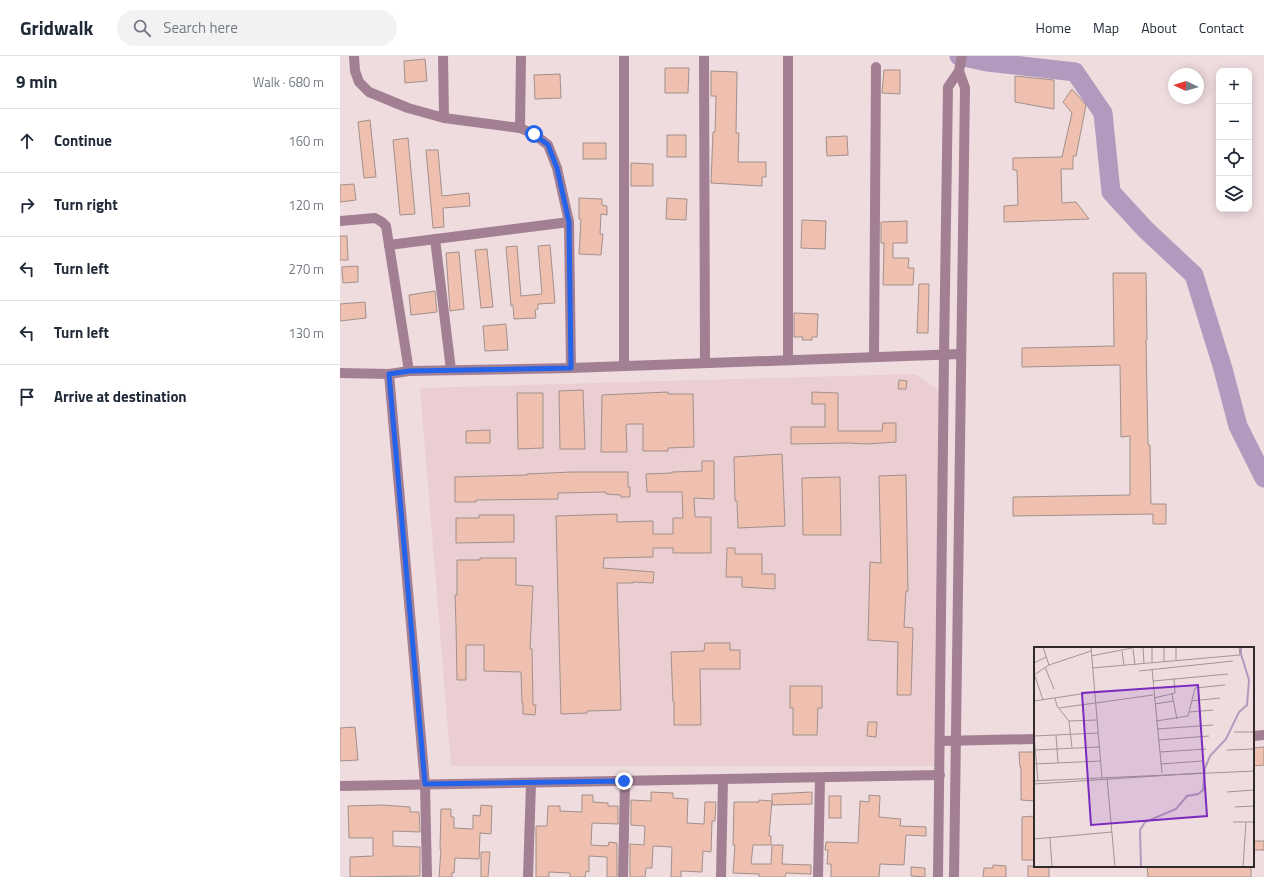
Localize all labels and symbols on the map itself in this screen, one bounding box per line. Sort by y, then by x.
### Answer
north arrow [1168,68,1204,104]
route start [525,125,543,143]
inset map [1034,647,1254,867]
route end [615,772,633,790]

